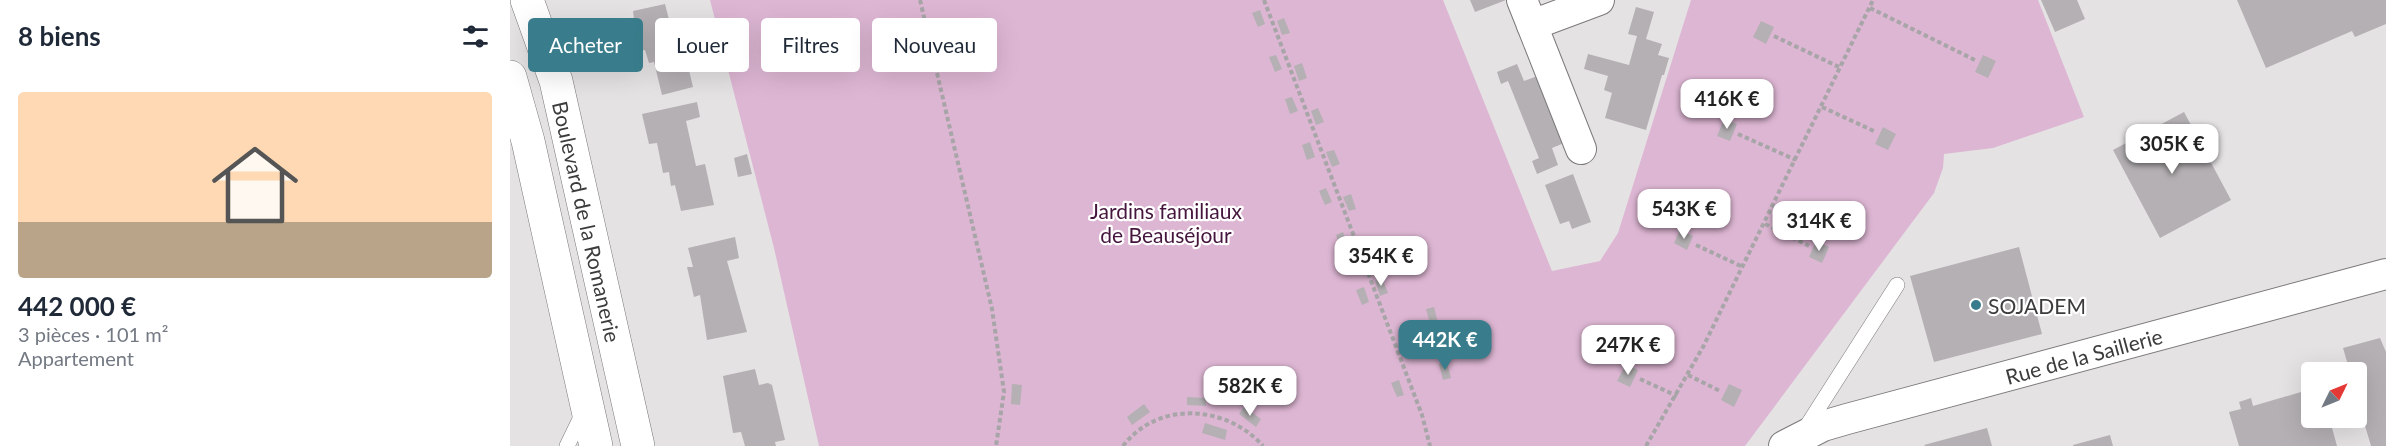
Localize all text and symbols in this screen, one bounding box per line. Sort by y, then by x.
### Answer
chip: Acheter [528,18,643,72]
chip: Louer [655,18,749,72]
chip: Filtres [761,18,860,72]
chip: Nouveau [872,18,997,72]
text: 8 biens [18,20,101,52]
icon: filters [459,20,492,53]
pin: 416K € [1678,79,1776,130]
text: 416K € [1695,86,1759,110]
street label: Boulevard de la Romanerie [548,99,627,344]
pin: 305K € [2123,124,2221,175]
icon: home [201,131,309,239]
text: 305K € [2140,131,2204,155]
pin: 543K € [1635,189,1733,240]
text: 543K € [1652,196,1716,220]
park label: Jardins familiaux de Beauséjour [1090,198,1242,247]
pin: 314K € [1770,201,1868,252]
text: 314K € [1787,208,1851,232]
pin: 354K € [1332,236,1430,287]
text: 354K € [1349,243,1413,267]
text: 442 000 € [18,290,136,322]
place label: SOJADEM [1988,293,2086,318]
marker: SOJADEM [1969,298,1983,312]
pin: 442K € [1396,320,1494,371]
text: 3 pièces · 101 m² [18,322,168,346]
street label: Rue de la Saillerie [2003,322,2165,388]
pin: 247K € [1579,325,1677,376]
text: 442K € [1413,327,1477,351]
text: 247K € [1596,332,1660,356]
text: Appartement [18,346,134,370]
north arrow [2301,362,2367,428]
map controls [2301,362,2367,428]
pin: 582K € [1201,366,1299,417]
text: 582K € [1218,373,1282,397]

